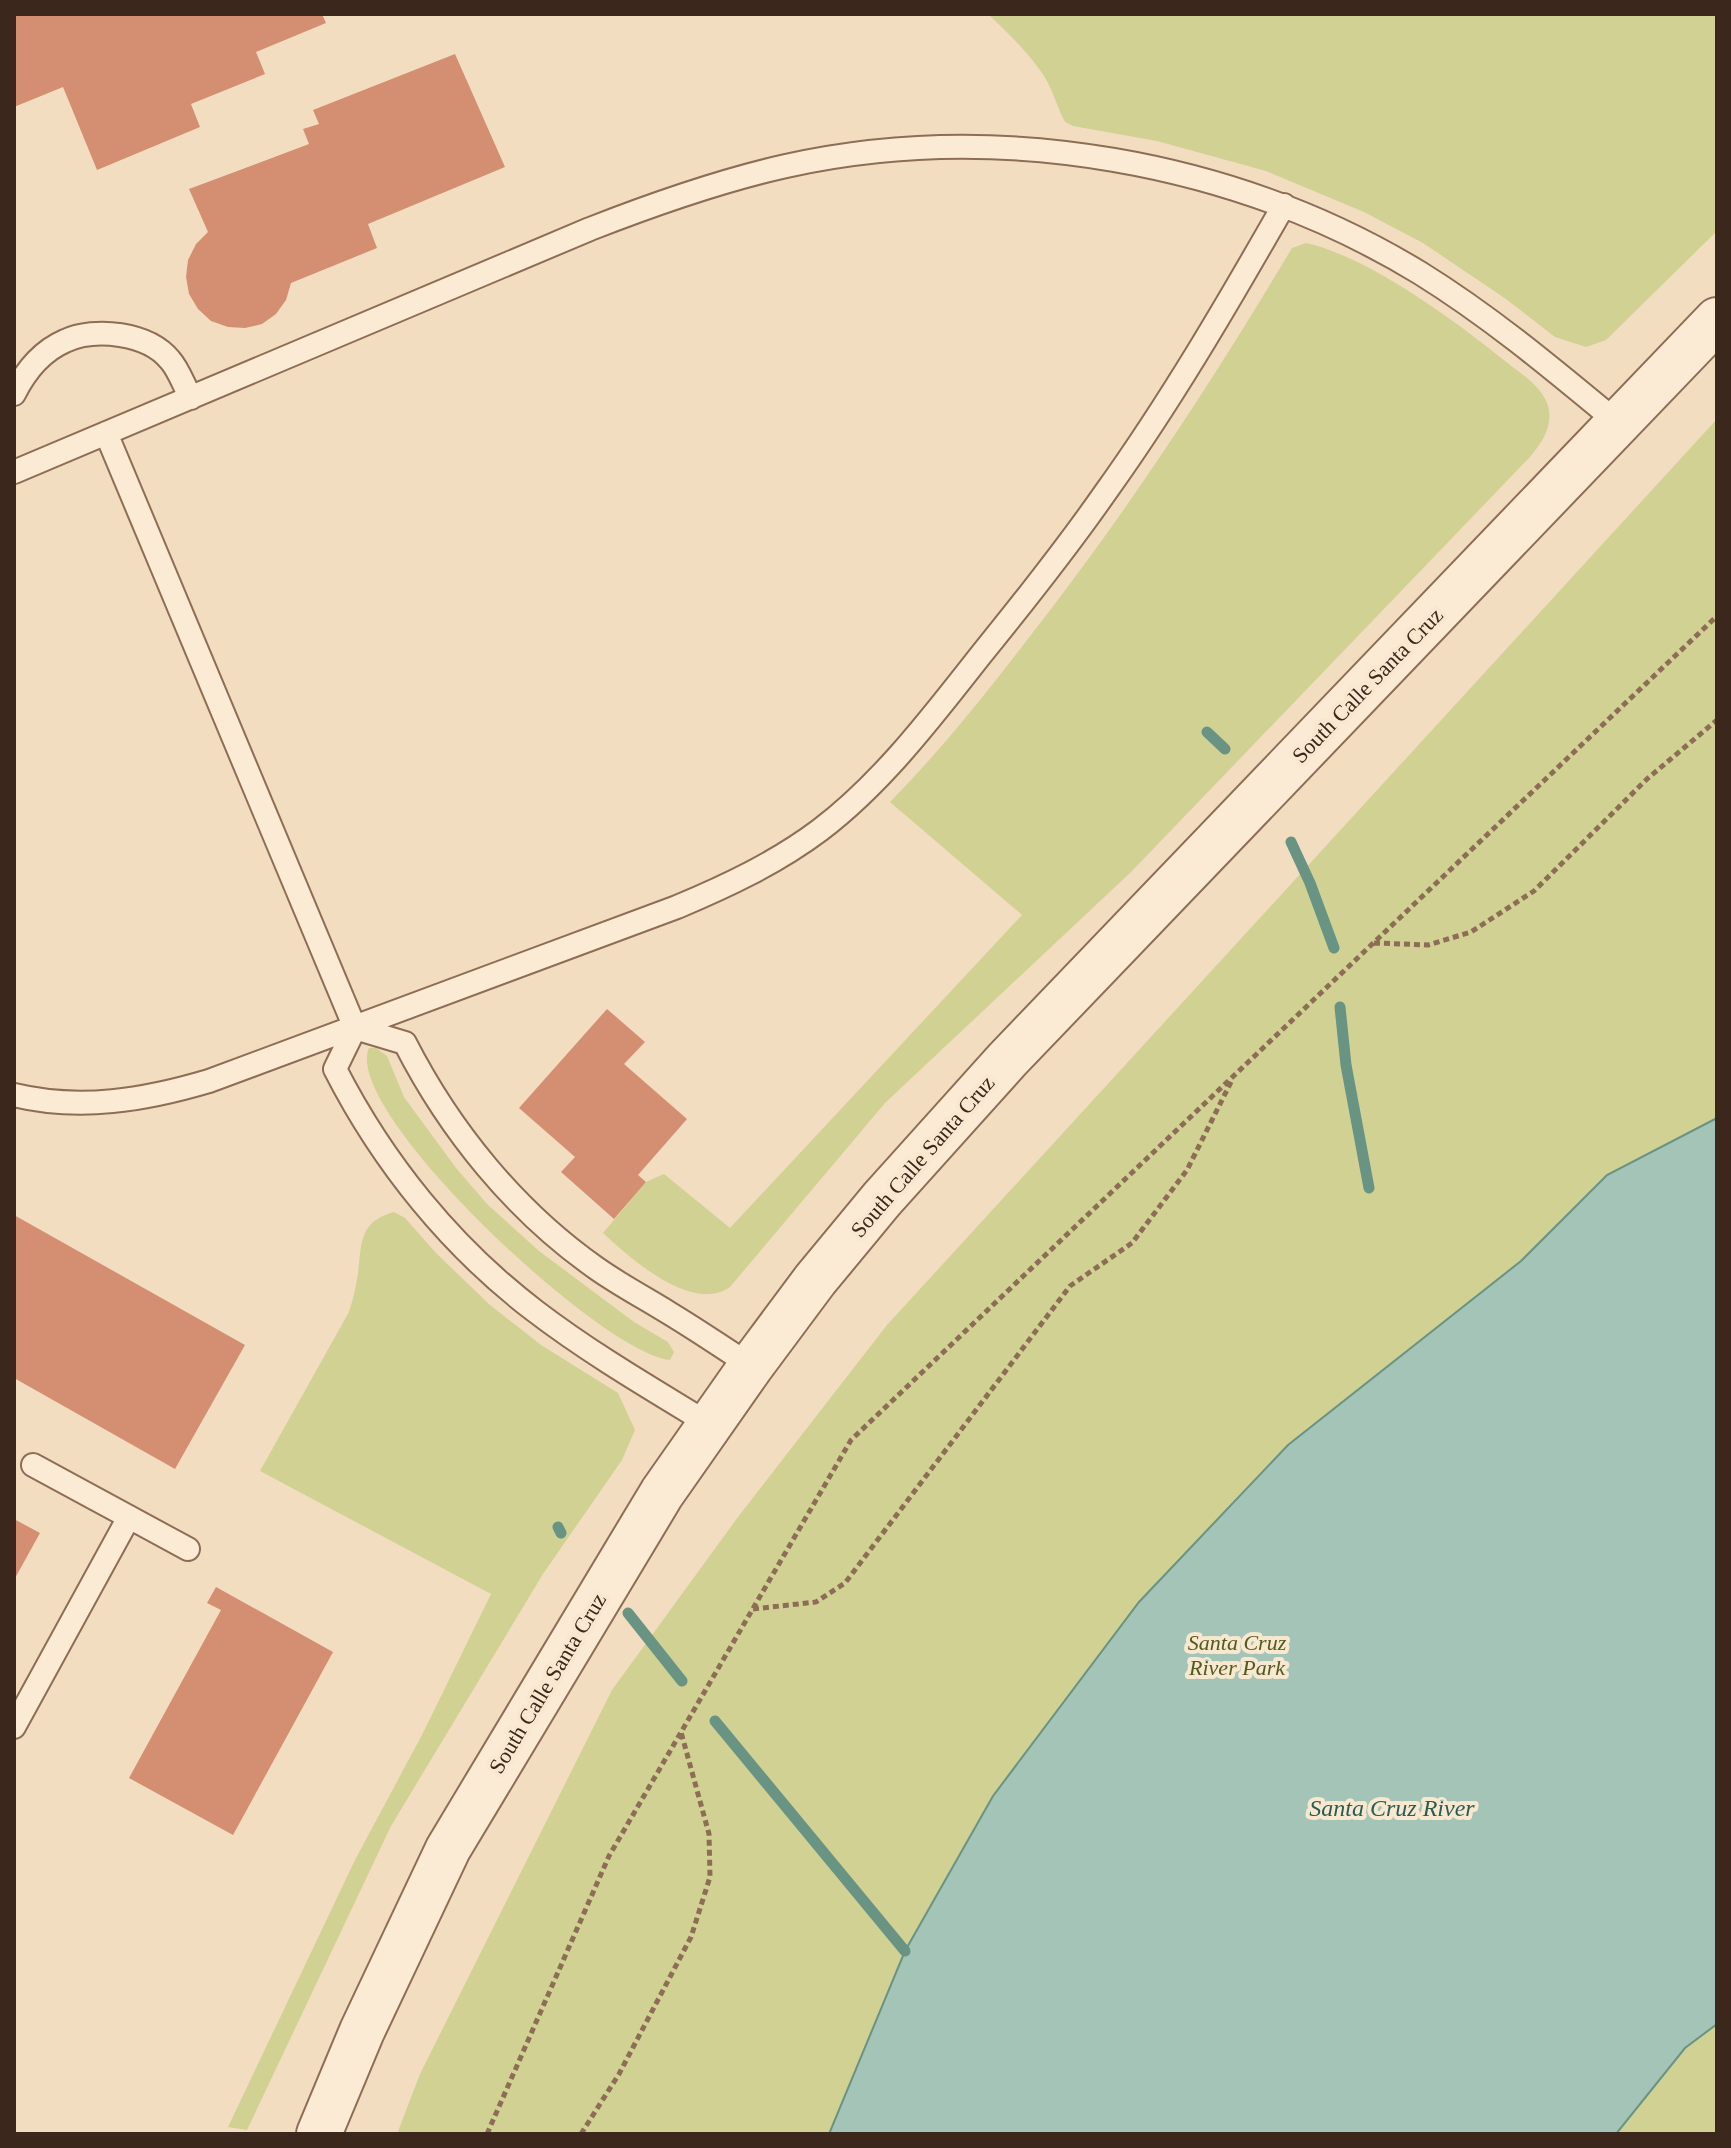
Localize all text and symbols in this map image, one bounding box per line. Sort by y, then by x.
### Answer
street label: South Calle Santa Cruz [1287,602,1448,768]
street label: South Calle Santa Cruz [845,1070,1000,1242]
street label: South Calle Santa Cruz [484,1588,611,1778]
park label: Santa Cruz River Park [1188,1630,1287,1680]
water label: Santa Cruz River [1309,1795,1475,1821]

